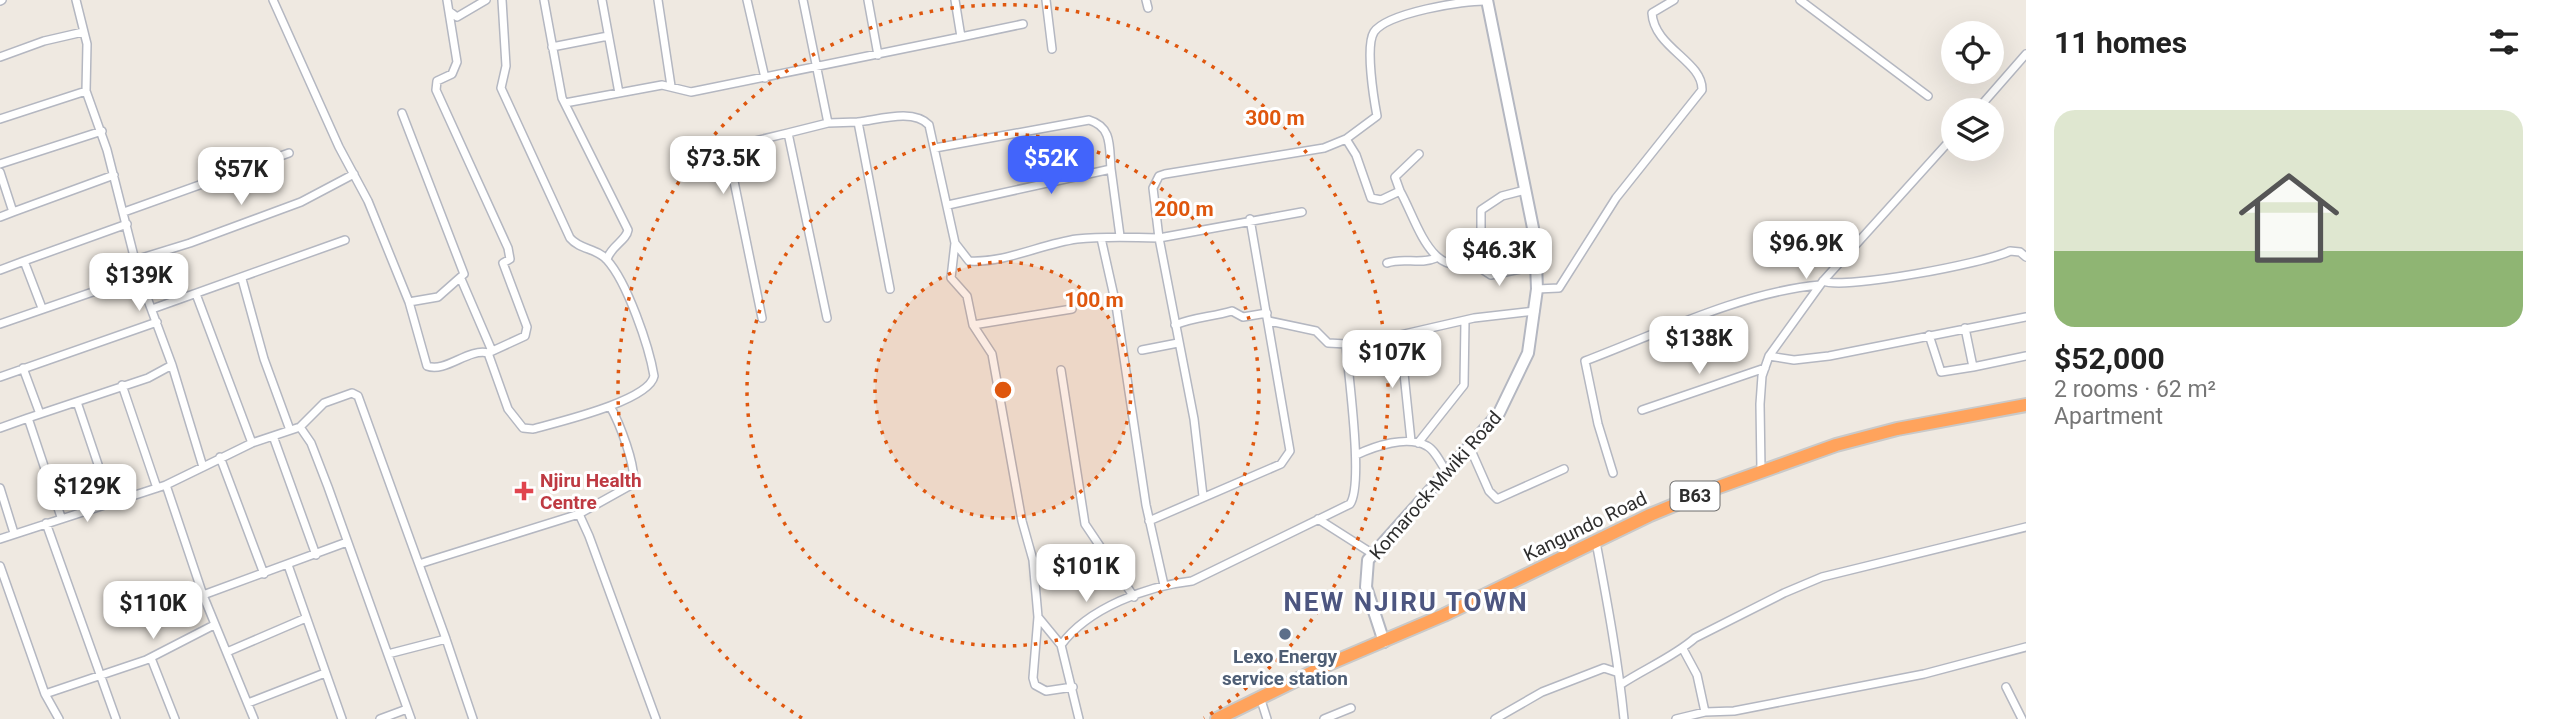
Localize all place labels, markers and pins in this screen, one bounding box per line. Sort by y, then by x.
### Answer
pin: $73.5K [666,136,780,196]
pin: $52K [1010,136,1092,196]
pin: $57K [200,148,282,207]
pin: $96.9K [1749,222,1863,281]
pin: $46.3K [1442,229,1556,288]
pin: $139K [90,254,188,313]
pin: $138K [1650,316,1748,376]
pin: $107K [1343,330,1441,390]
centre of rings [991,378,1015,402]
pin: $129K [38,464,136,524]
place label: Njiru Health Centre [540,469,642,514]
marker: Njiru Health Centre [514,481,534,501]
pin: $101K [1037,544,1135,604]
pin: $110K [104,582,202,641]
marker: Lexo Energy service station [1277,626,1293,642]
place label: Lexo Energy service station [1222,645,1348,690]

